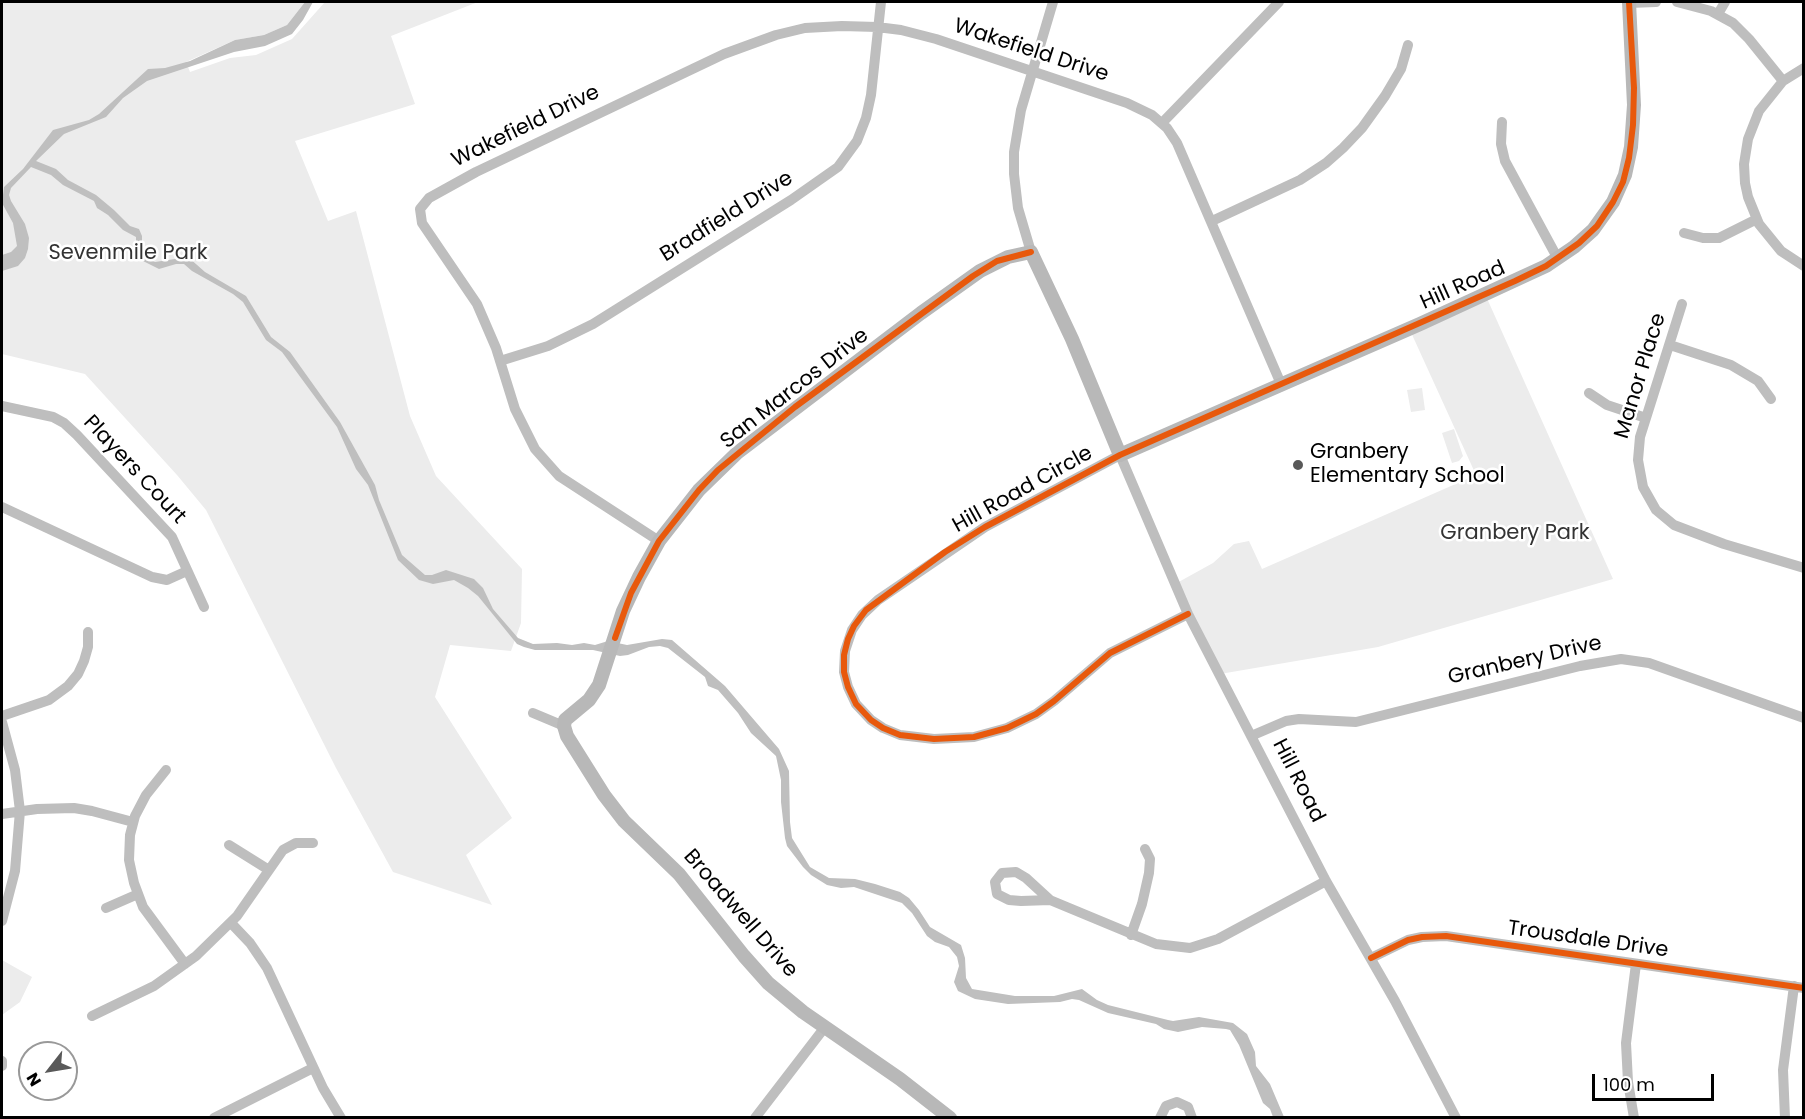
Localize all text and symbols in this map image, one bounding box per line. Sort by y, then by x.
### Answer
street label: Wakefield Drive [950,14,1112,88]
street label: Wakefield Drive [448,80,604,174]
street label: Bradfield Drive [656,166,798,268]
park label: Sevenmile Park [48,241,208,267]
street label: Hill Road [1417,256,1509,316]
street label: Manor Place [1610,310,1672,442]
street label: San Marcos Drive [716,323,874,455]
street label: Players Court [77,410,191,530]
place label: Granbery Elementary School [1310,440,1505,490]
street label: Hill Road Circle [949,441,1097,539]
marker: Granbery Elementary School [1291,458,1305,472]
park label: Granbery Park [1440,521,1590,547]
street label: Granbery Drive [1446,631,1604,691]
street label: Hill Road [1266,735,1330,827]
street label: Broadwell Drive [678,845,802,983]
street label: Trousdale Drive [1506,916,1670,964]
north arrow [18,1041,78,1101]
scale bar [1595,1062,1716,1100]
text: N [21,1068,47,1091]
text: 100 m [1603,1072,1655,1097]

